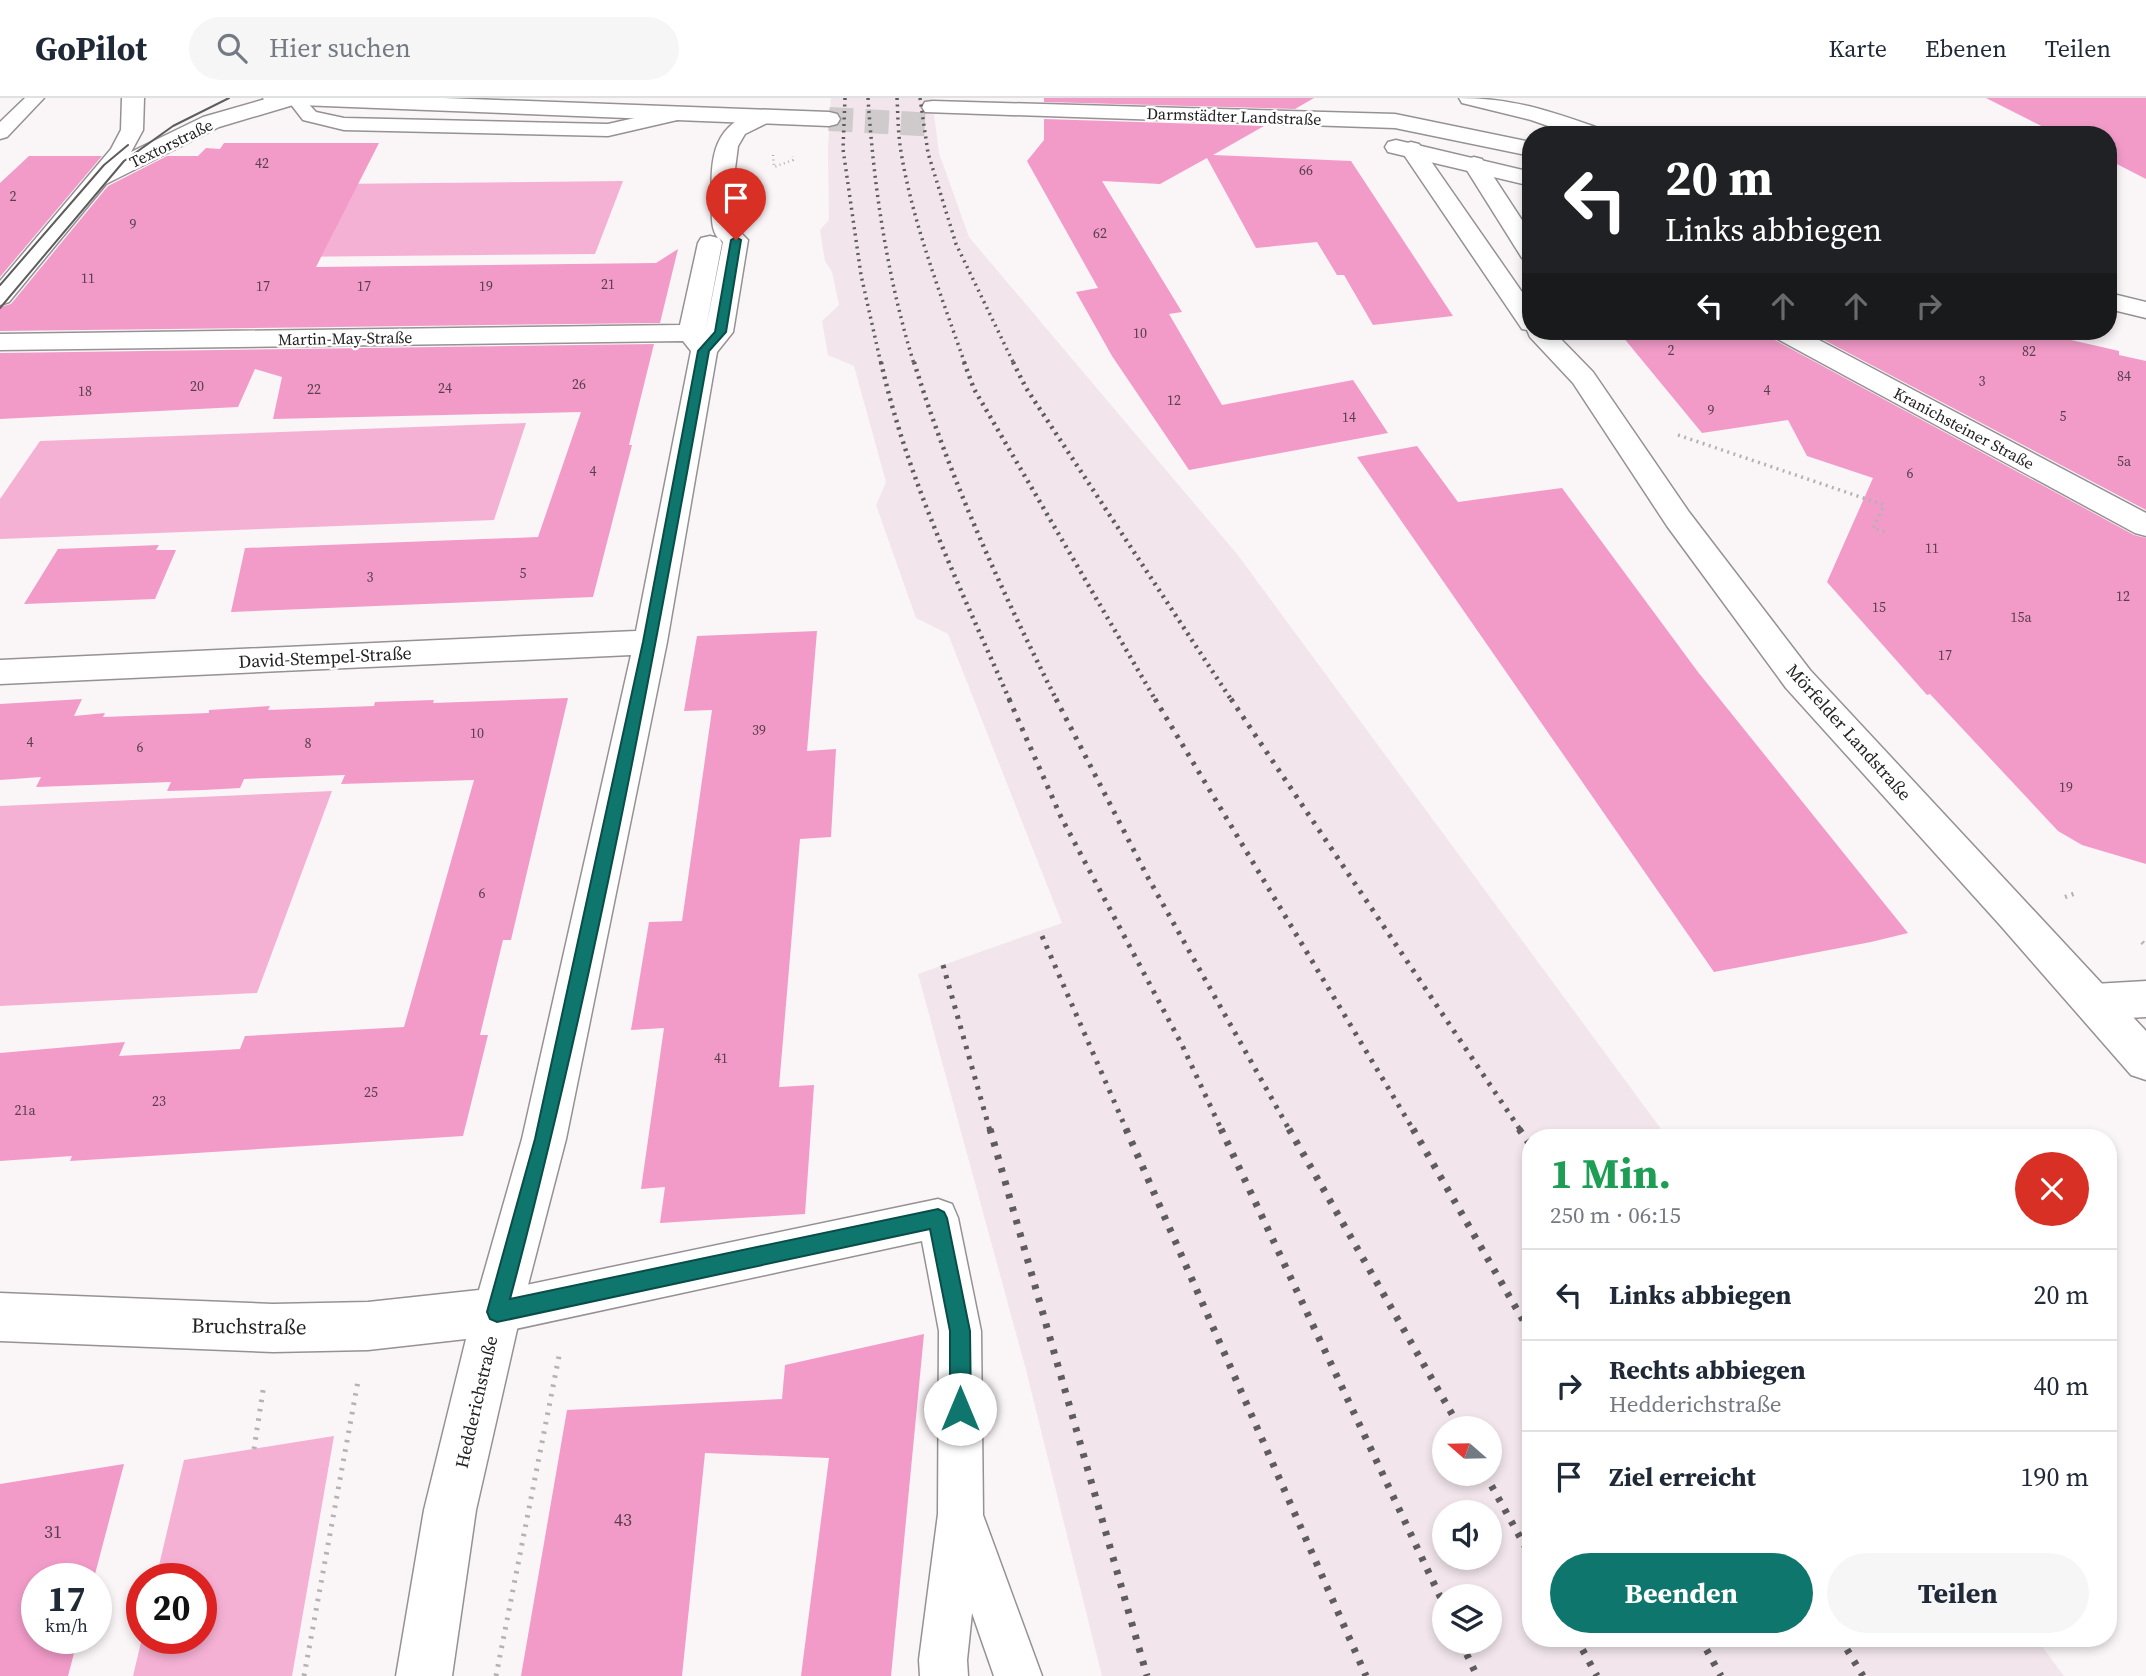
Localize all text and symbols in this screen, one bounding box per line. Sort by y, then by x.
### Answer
search box [189,17,679,80]
text: GoPilot [35,26,147,71]
icon: search [213,29,251,67]
text: Hier suchen [269,30,411,66]
text: Karte [1828,32,1887,65]
text: Ebenen [1925,32,2007,65]
text: Teilen [2045,32,2111,65]
street label: Darmstädter Landstraße [1146,102,1322,130]
street label: Textorstraße [126,113,216,173]
text: 20 m [1665,144,1773,211]
house number: 42 [255,153,269,173]
icon: left [1550,154,1641,245]
house number: 66 [1299,160,1313,180]
pin [706,168,766,240]
icon: arrive [717,179,755,217]
house number: 2 [10,186,17,206]
text: Links abbiegen [1665,208,1882,252]
house number: 9 [130,214,137,234]
house number: 62 [1093,223,1107,243]
house number: 11 [81,268,95,288]
house number: 21 [601,274,615,294]
house number: 17 [256,276,270,296]
house number: 17 [357,276,371,296]
house number: 19 [479,276,493,296]
icon: left [1691,287,1729,325]
icon: ahead [1764,287,1802,325]
icon: ahead [1837,287,1875,325]
icon: right [1910,287,1948,325]
house number: 10 [1133,323,1147,343]
street label: Martin-May-Straße [278,326,412,350]
house number: 2 [1668,340,1675,360]
house number: 82 [2022,341,2036,361]
house number: 84 [2117,366,2131,386]
house number: 3 [1979,371,1986,391]
house number: 26 [572,374,586,394]
house number: 20 [190,376,204,396]
house number: 24 [438,378,452,398]
house number: 22 [307,379,321,399]
house number: 4 [1764,380,1771,400]
house number: 18 [78,381,92,401]
street label: Kranichsteiner Straße [1890,382,2038,474]
house number: 12 [1167,390,1181,410]
house number: 9 [1708,400,1715,420]
house number: 5 [2060,406,2067,426]
house number: 14 [1342,407,1356,427]
house number: 5a [2117,451,2132,471]
house number: 4 [590,461,597,481]
house number: 6 [1907,463,1914,483]
house number: 11 [1925,538,1939,558]
house number: 5 [520,563,527,583]
house number: 3 [367,567,374,587]
house number: 12 [2116,586,2130,606]
house number: 15 [1872,597,1886,617]
house number: 15a [2010,607,2032,627]
street label: David-Stempel-Straße [238,640,412,674]
house number: 17 [1938,645,1952,665]
street label: Mörfelder Landstraße [1781,658,1917,806]
house number: 39 [752,720,766,740]
house number: 10 [470,723,484,743]
house number: 4 [27,732,34,752]
house number: 8 [305,733,312,753]
house number: 6 [137,737,144,757]
house number: 19 [2059,777,2073,797]
house number: 6 [479,883,486,903]
house number: 41 [714,1048,728,1068]
house number: 25 [364,1082,378,1102]
house number: 23 [152,1091,166,1111]
house number: 21a [14,1100,36,1120]
text: 1 Min. [1550,1144,1671,1202]
button: close [2015,1152,2089,1226]
text: 250 m · 06:15 [1550,1199,1681,1231]
icon: left [1550,1276,1588,1314]
text: Links abbiegen [1609,1277,1792,1313]
text: 20 m [2034,1277,2089,1313]
street label: Bruchstraße [191,1310,307,1342]
street label: Hedderichstraße [449,1333,503,1471]
text: Rechts abbiegen [1609,1352,1806,1388]
icon: right [1550,1367,1588,1405]
text: 40 m [2034,1368,2089,1404]
position arrow [923,1372,997,1446]
text: Hedderichstraße [1609,1388,1782,1420]
north arrow [1432,1416,1502,1486]
map controls [1432,1416,1502,1654]
icon: arrive [1550,1458,1588,1496]
text: Ziel erreicht [1609,1459,1756,1495]
text: 190 m [2021,1459,2089,1495]
button: sound [1432,1500,1502,1570]
house number: 43 [614,1507,632,1532]
house number: 31 [44,1519,62,1544]
button: Beenden [1550,1553,1813,1633]
button: Teilen [1827,1553,2089,1633]
speed limit sign: 20 [126,1563,217,1654]
text: 17 [48,1575,85,1623]
button: layers [1432,1584,1502,1654]
text: km/h [45,1613,88,1638]

